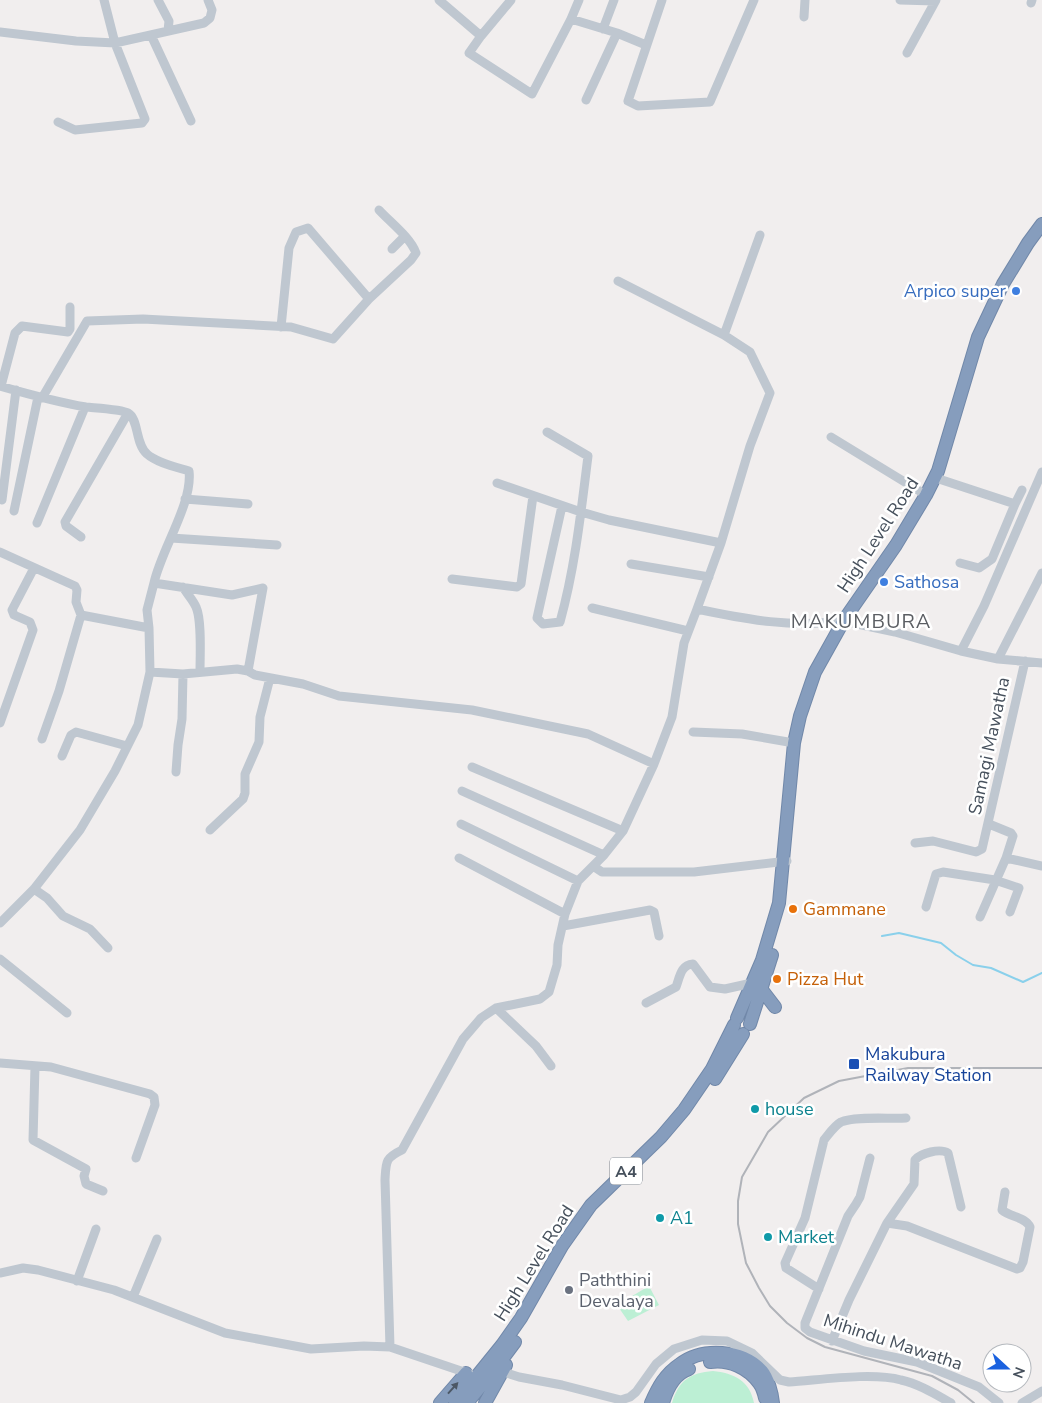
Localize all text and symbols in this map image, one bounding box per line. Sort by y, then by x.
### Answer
place label: Arpico super [904,279,1007,303]
marker: Arpico super [1010,285,1022,297]
street label: High Level Road [832,473,924,597]
place label: Sathosa [894,570,959,594]
marker: Sathosa [878,576,890,588]
district label: MAKUMBURA [791,608,931,635]
street label: Samagi Mawatha [963,675,1015,817]
place label: Gammane [803,897,886,921]
marker: Gammane [787,903,799,915]
place label: Pizza Hut [787,967,864,991]
marker: Pizza Hut [771,973,783,985]
place label: Makubura Railway Station [865,1042,992,1087]
marker: Makubura Railway Station [847,1057,861,1071]
place label: house [765,1097,814,1121]
marker: house [749,1103,761,1115]
road number: A4 [610,1158,642,1184]
street label: High Level Road [489,1200,579,1326]
place label: A1 [670,1206,694,1230]
marker: A1 [654,1212,666,1224]
place label: Market [778,1225,835,1249]
marker: Market [762,1231,774,1243]
place label: Paththini Devalaya [579,1268,654,1313]
marker: Paththini Devalaya [563,1284,575,1296]
street label: Mihindu Mawatha [820,1308,966,1376]
north arrow [982,1343,1032,1393]
text: N [1008,1364,1029,1381]
one-way arrow [447,1382,459,1394]

